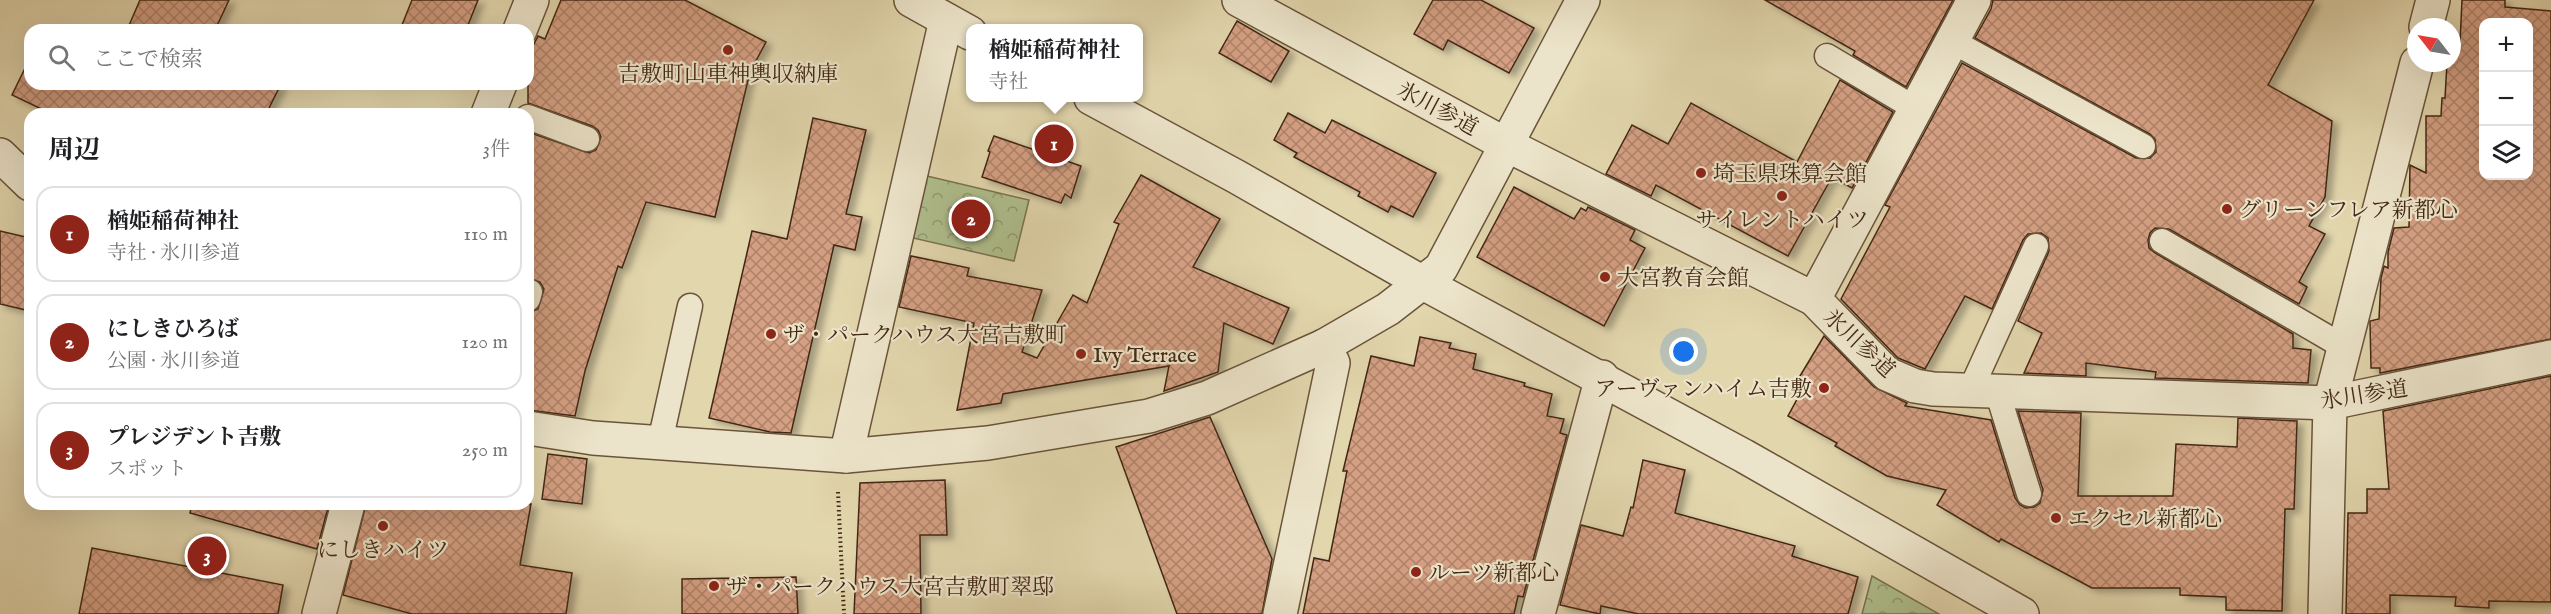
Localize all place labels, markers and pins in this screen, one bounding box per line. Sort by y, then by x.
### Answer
marker: 吉敷町山車神輿収納庫 [721,43,735,57]
place label: 吉敷町山車神輿収納庫 [618,61,838,89]
pin: 1 [1034,122,1074,166]
place label: 埼玉県珠算会館 [1713,161,1867,189]
marker: 埼玉県珠算会館 [1694,166,1708,180]
marker: サイレントハイツ [1775,189,1789,203]
pin: 2 [952,196,990,242]
place label: グリーンフレア新都心 [2239,197,2458,225]
marker: グリーンフレア新都心 [2220,202,2234,216]
place label: サイレントハイツ [1695,207,1869,235]
place label: 大宮教育会館 [1617,265,1749,293]
marker: 大宮教育会館 [1598,270,1612,284]
place label: ザ・パークハウス大宮吉敷町 [783,322,1067,350]
marker: ザ・パークハウス大宮吉敷町 [764,327,778,341]
place label: Ivy Terrace [1093,342,1197,370]
marker: Ivy Terrace [1074,347,1088,361]
place label: アーヴァンハイム吉敷 [1594,376,1812,404]
marker: アーヴァンハイム吉敷 [1817,381,1831,395]
place label: エクセル新都心 [2068,506,2222,534]
marker: エクセル新都心 [2049,511,2063,525]
marker: にしきハイツ [376,519,390,533]
pin: 3 [188,534,226,578]
place label: にしきハイツ [317,537,449,565]
place label: ルーツ新都心 [1428,560,1559,588]
marker: ルーツ新都心 [1409,565,1423,579]
place label: ザ・パークハウス大宮吉敷町翠邸 [726,574,1054,602]
marker: ザ・パークハウス大宮吉敷町翠邸 [707,579,721,593]

